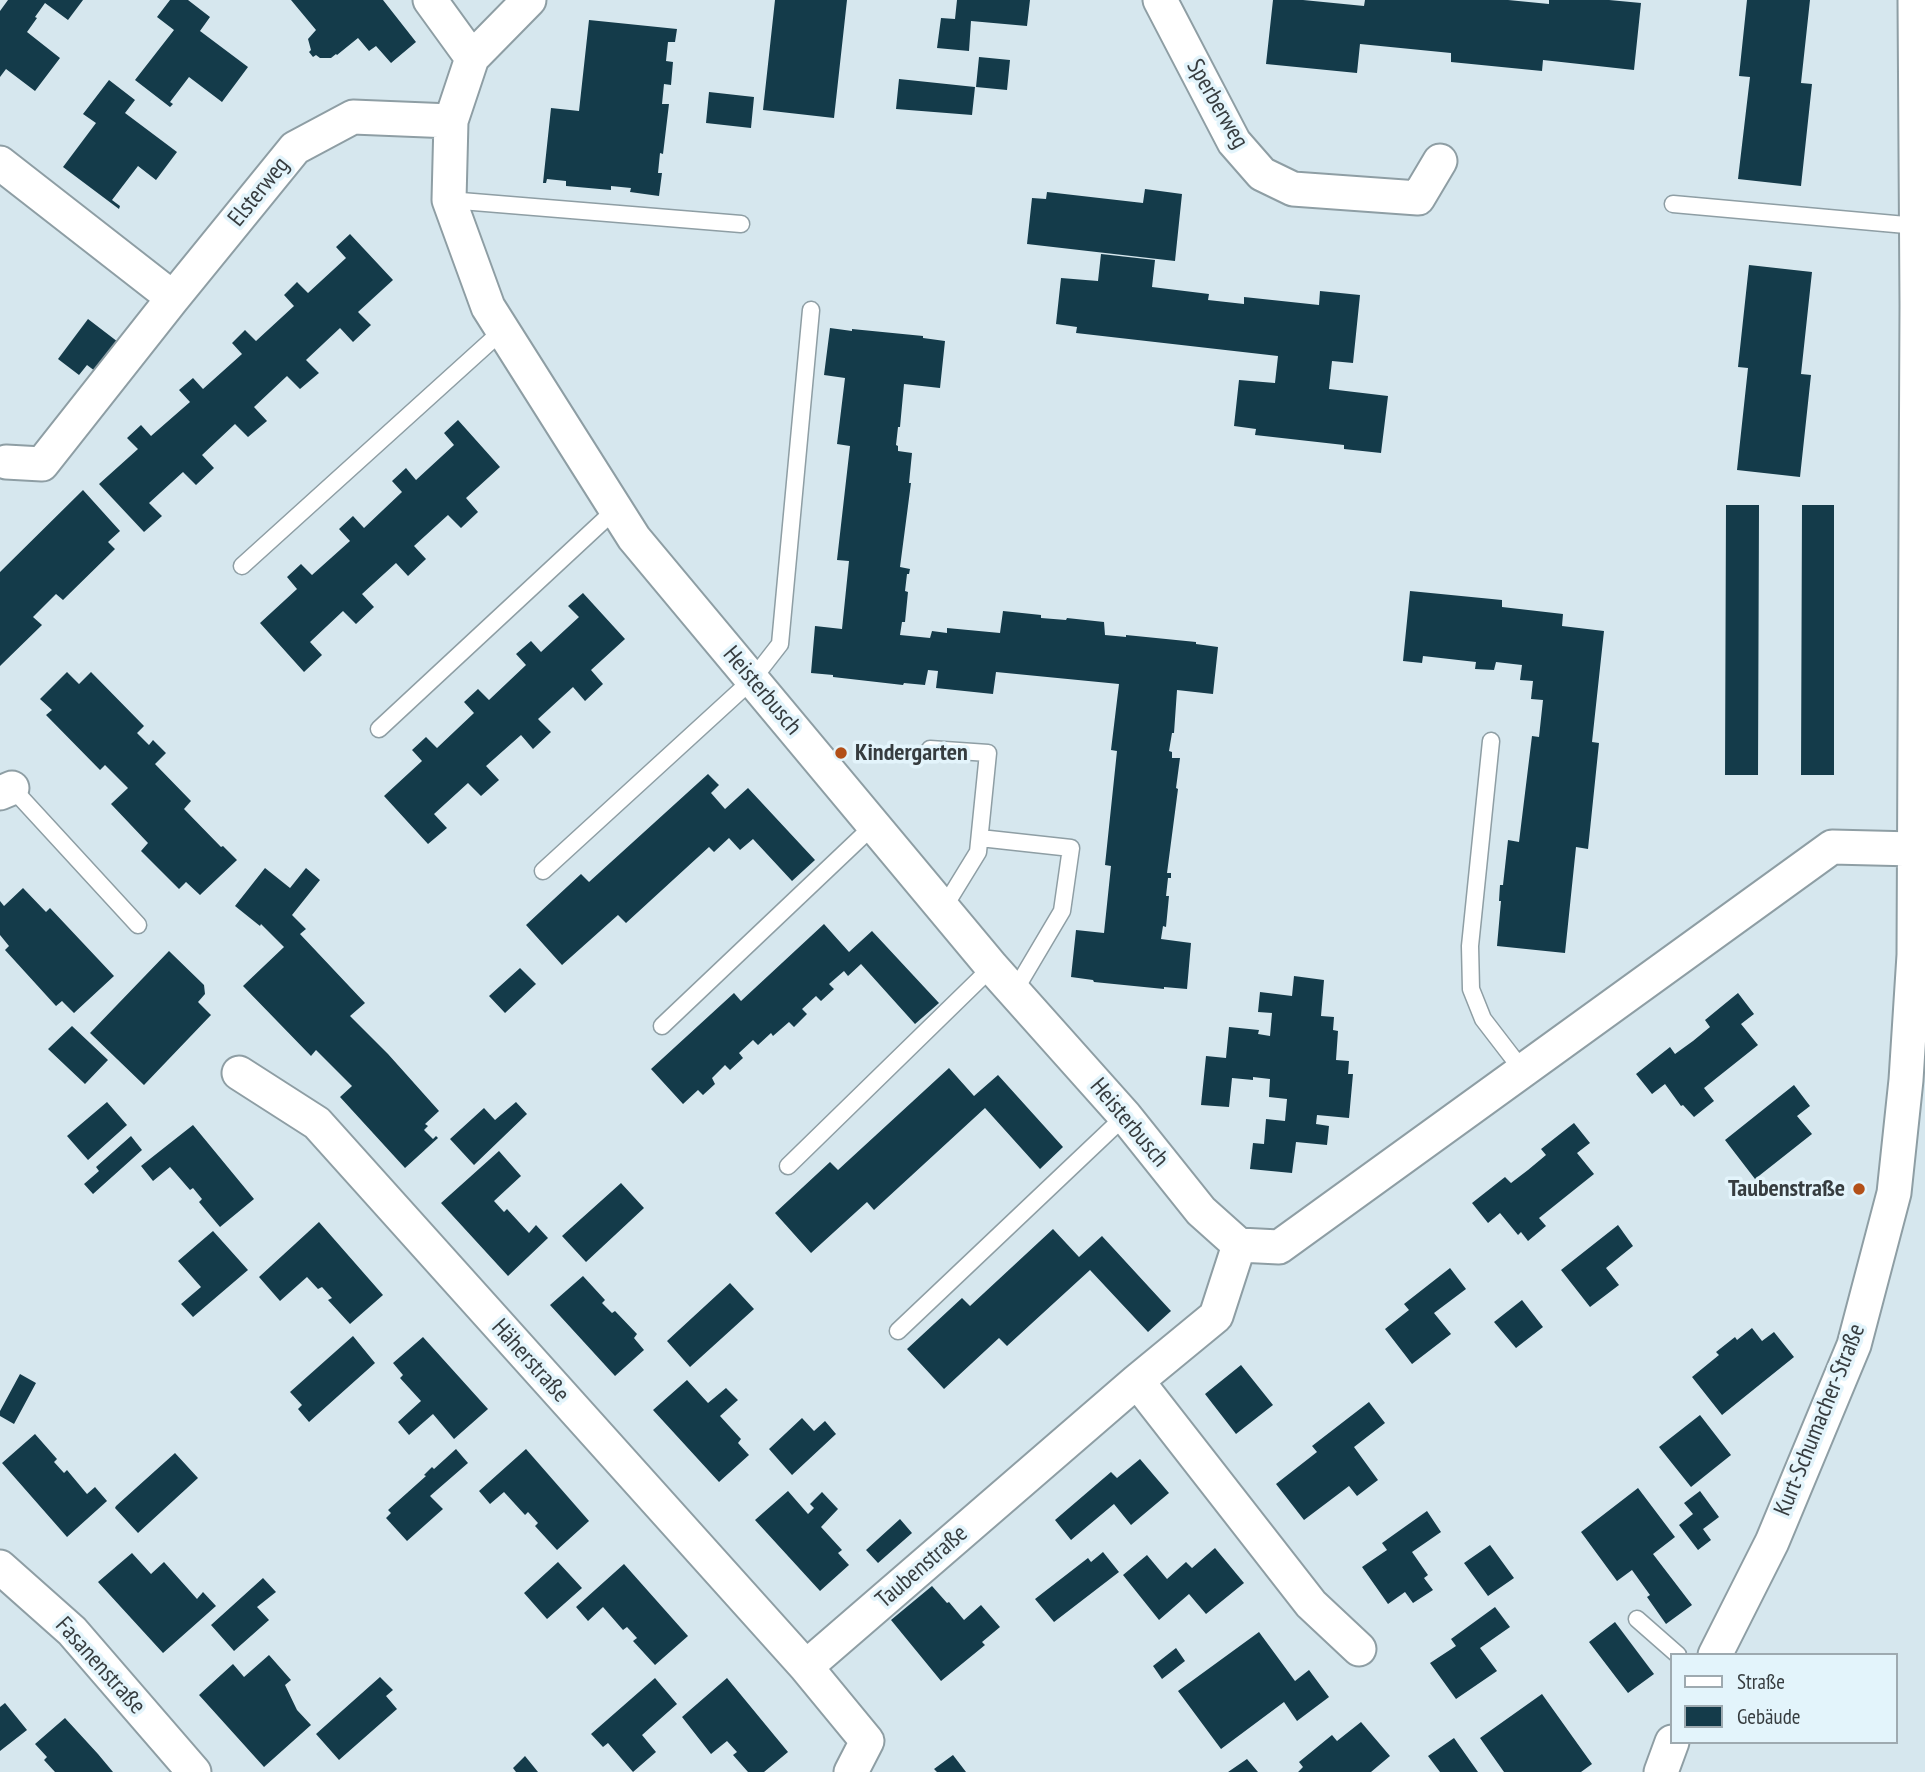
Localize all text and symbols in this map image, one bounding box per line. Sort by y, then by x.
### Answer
street label: Sperberweg [1180,54,1254,154]
street label: Elsterweg [222,151,296,233]
street label: Heisterbusch [717,641,807,741]
place label: Kindergarten [855,739,968,767]
marker: Kindergarten [833,745,849,761]
street label: Heisterbusch [1084,1073,1174,1173]
place label: Taubenstraße [1728,1175,1845,1203]
marker: Taubenstraße [1851,1181,1867,1197]
street label: Häherstraße [485,1313,575,1409]
street label: Kurt-Schumacher-Straße [1768,1320,1872,1520]
street label: Taubenstraße [870,1519,974,1615]
street label: Fasanenstraße [49,1612,151,1720]
legend [1670,1653,1897,1744]
text: Straße [1737,1668,1785,1695]
text: Gebäude [1737,1703,1800,1730]

